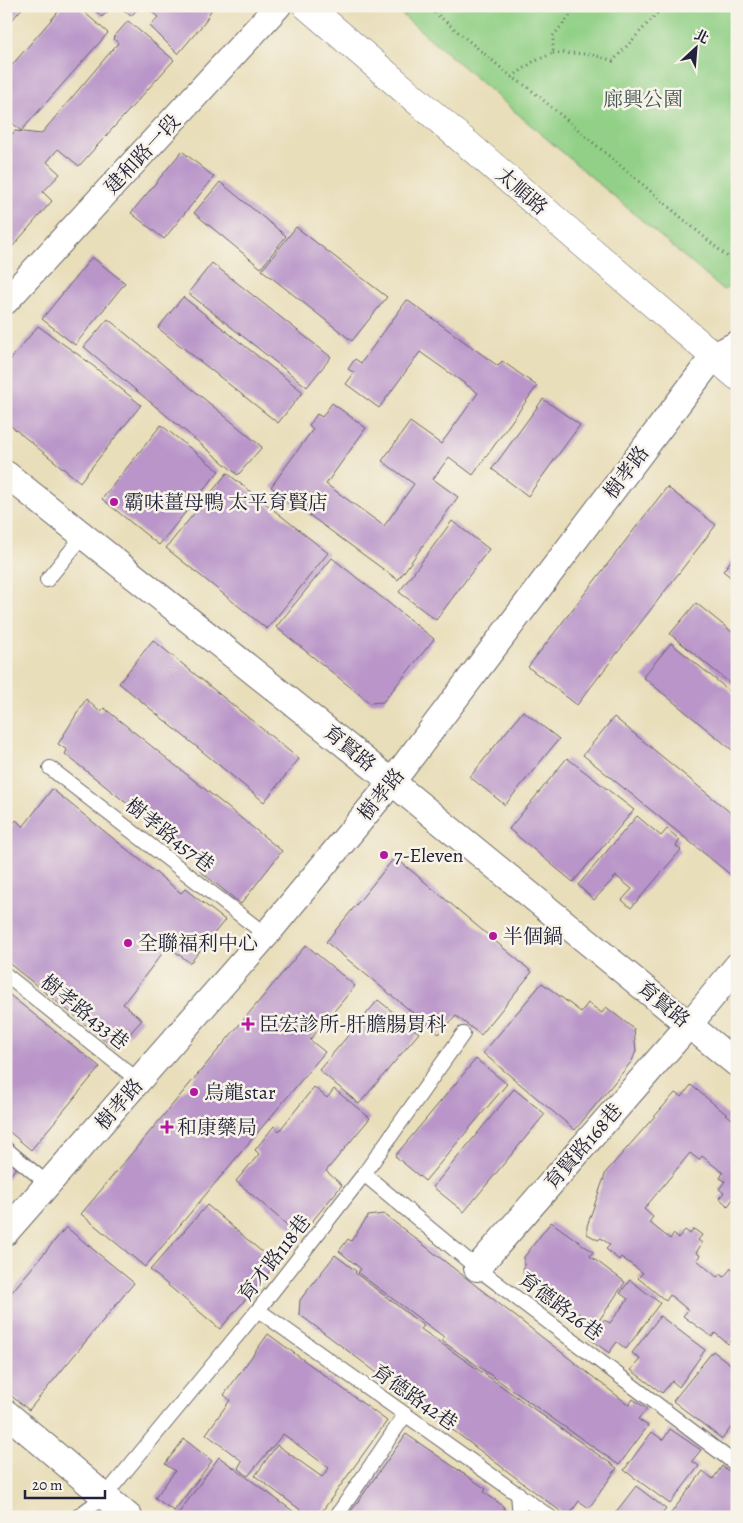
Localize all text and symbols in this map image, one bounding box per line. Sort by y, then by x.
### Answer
north arrow [670,22,720,72]
text: 北 [691,25,712,48]
park label: 廊興公園 [603,86,683,113]
street label: 建和路一段 [98,109,186,200]
street label: 太順路 [490,162,553,221]
street label: 樹孝路 [598,440,655,504]
place label: 霸味薑母鴨 太平育賢店 [124,489,328,516]
marker: 霸味薑母鴨 太平育賢店 [108,496,120,508]
street label: 育賢路 [318,719,381,778]
street label: 樹孝路 [352,763,411,826]
street label: 樹孝路457巷 [120,792,220,879]
place label: 7-Eleven [394,842,464,869]
marker: 7-Eleven [378,849,390,861]
place label: 半個鍋 [503,923,563,950]
place label: 全聯福利中心 [138,930,258,957]
marker: 半個鍋 [487,930,499,942]
marker: 全聯福利中心 [122,937,134,949]
street label: 樹孝路433巷 [35,969,134,1056]
street label: 育賢路 [632,975,695,1034]
place label: 臣宏診所-肝膽腸胃科 [259,1011,447,1038]
marker: 臣宏診所-肝膽腸胃科 [241,1017,255,1031]
street label: 樹孝路 [90,1073,149,1136]
place label: 烏龍star [204,1079,276,1106]
marker: 烏龍star [188,1086,200,1098]
street label: 育賢路168巷 [538,1098,628,1195]
place label: 和康藥局 [177,1114,257,1141]
marker: 和康藥局 [161,1121,173,1133]
street label: 育才路118巷 [232,1209,317,1307]
street label: 育德路26巷 [513,1266,608,1347]
street label: 育德路42巷 [367,1358,463,1437]
scale bar [25,1468,105,1500]
text: 20 m [32,1475,63,1495]

